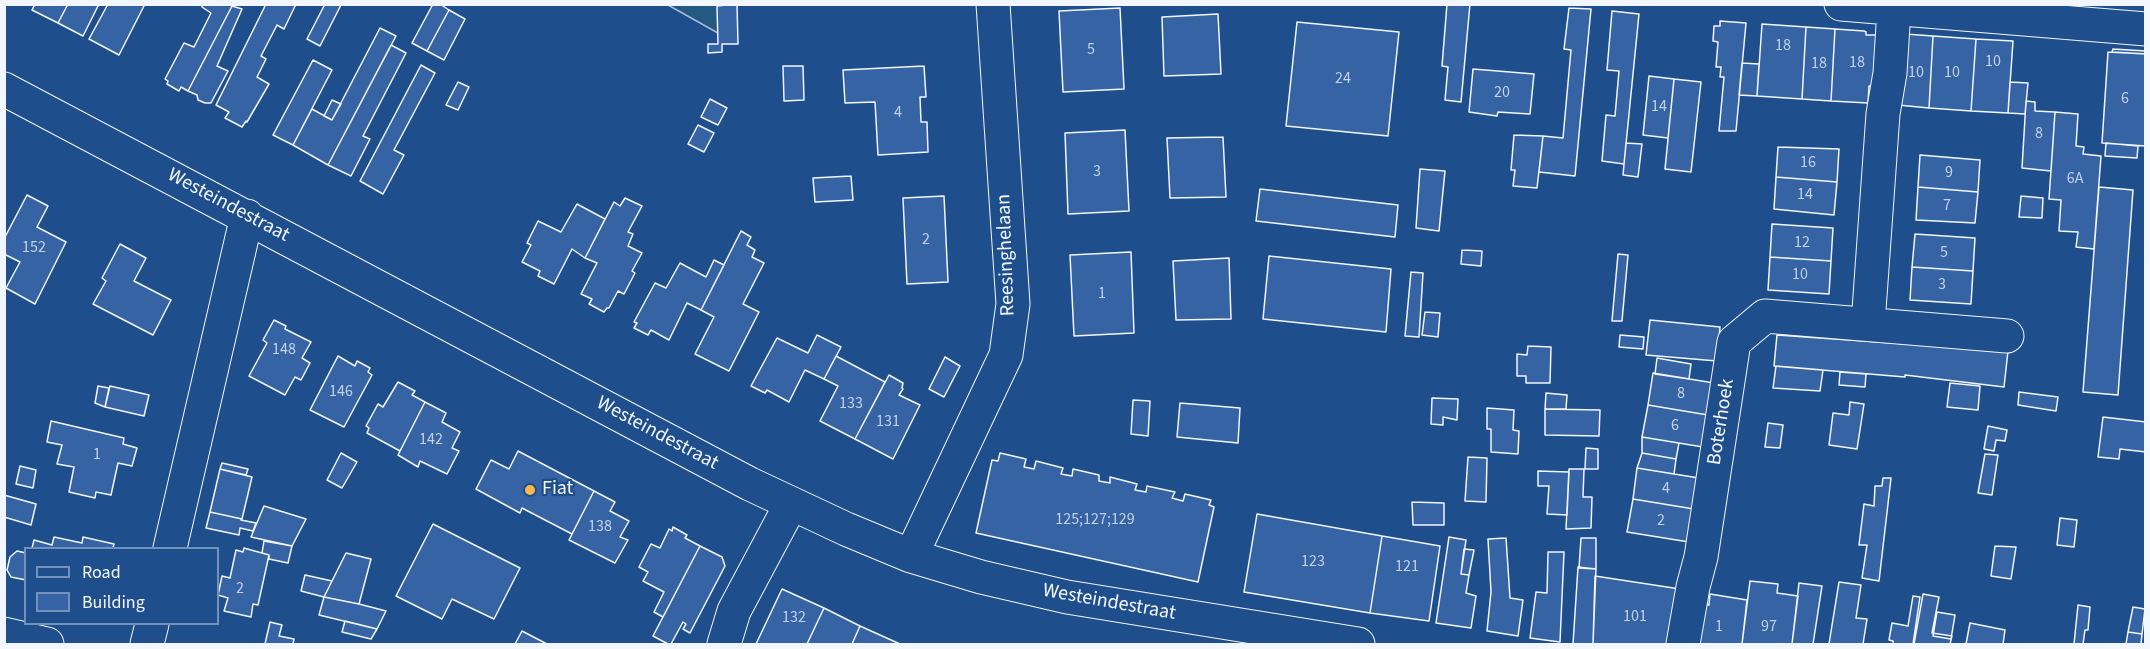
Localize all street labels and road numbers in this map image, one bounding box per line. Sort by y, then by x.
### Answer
street label: Westeindestraat [163,164,293,248]
street label: Reesinghelaan [993,193,1021,317]
street label: Boterhoek [1703,377,1741,467]
street label: Westeindestraat [592,392,722,476]
street label: Westeindestraat [1041,579,1177,627]

